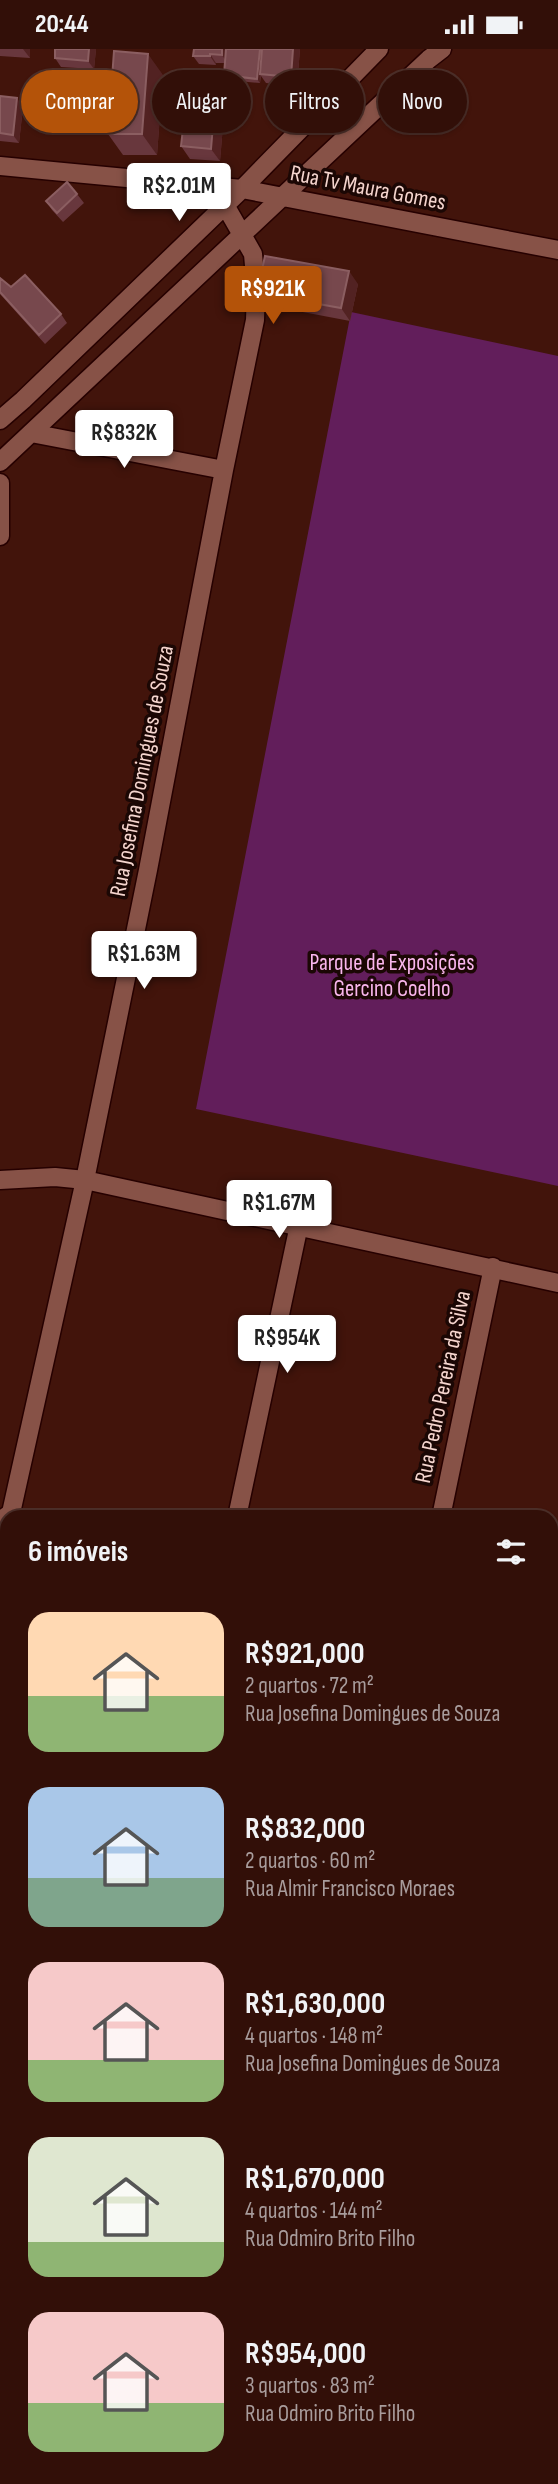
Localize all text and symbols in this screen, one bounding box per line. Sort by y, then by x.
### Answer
text: 20:44 [35,9,89,40]
chip: Comprar [21,70,138,133]
chip: Alugar [152,70,251,133]
chip: Filtros [265,70,364,133]
chip: Novo [378,70,467,133]
street label: Rua Tv Maura Gomes [288,159,448,217]
pin: R$2.01M [114,163,244,223]
text: R$2.01M [143,172,215,200]
pin: R$921K [216,267,330,326]
text: R$921K [241,275,305,303]
pin: R$832K [67,411,181,470]
text: R$832K [91,419,157,447]
street label: Rua Josefina Domingues de Souza [104,643,180,899]
pin: R$1.63M [79,932,209,991]
text: R$1.63M [107,940,181,968]
park label: Parque de Exposições Gercino Coelho [310,949,474,1003]
pin: R$1.67M [214,1181,344,1240]
text: R$1.67M [243,1189,315,1217]
street label: Rua Pedro Pereira da Silva [409,1288,477,1486]
pin: R$954K [230,1315,344,1375]
text: R$954K [254,1324,320,1352]
icon: filters [492,1533,530,1571]
text: 6 imóveis [28,1534,128,1570]
text: R$921,000 [245,1636,364,1672]
icon: home [84,1640,168,1724]
text: 2 quartos · 72 m² [245,1672,374,1700]
text: Rua Josefina Domingues de Souza [245,1700,500,1728]
text: R$832,000 [245,1811,365,1847]
icon: home [84,1815,168,1899]
text: 2 quartos · 60 m² [245,1847,375,1875]
text: Rua Almir Francisco Moraes [245,1875,455,1903]
text: R$1,630,000 [245,1986,385,2022]
icon: home [84,1990,168,2074]
text: 4 quartos · 148 m² [245,2022,383,2050]
text: Rua Josefina Domingues de Souza [245,2050,500,2078]
text: R$1,670,000 [245,2161,385,2197]
icon: home [84,2165,168,2249]
text: 4 quartos · 144 m² [245,2197,383,2225]
text: Rua Odmiro Brito Filho [245,2225,415,2253]
text: R$954,000 [245,2336,366,2372]
icon: home [84,2340,168,2424]
text: 3 quartos · 83 m² [245,2372,375,2400]
text: Rua Odmiro Brito Filho [245,2400,415,2428]

